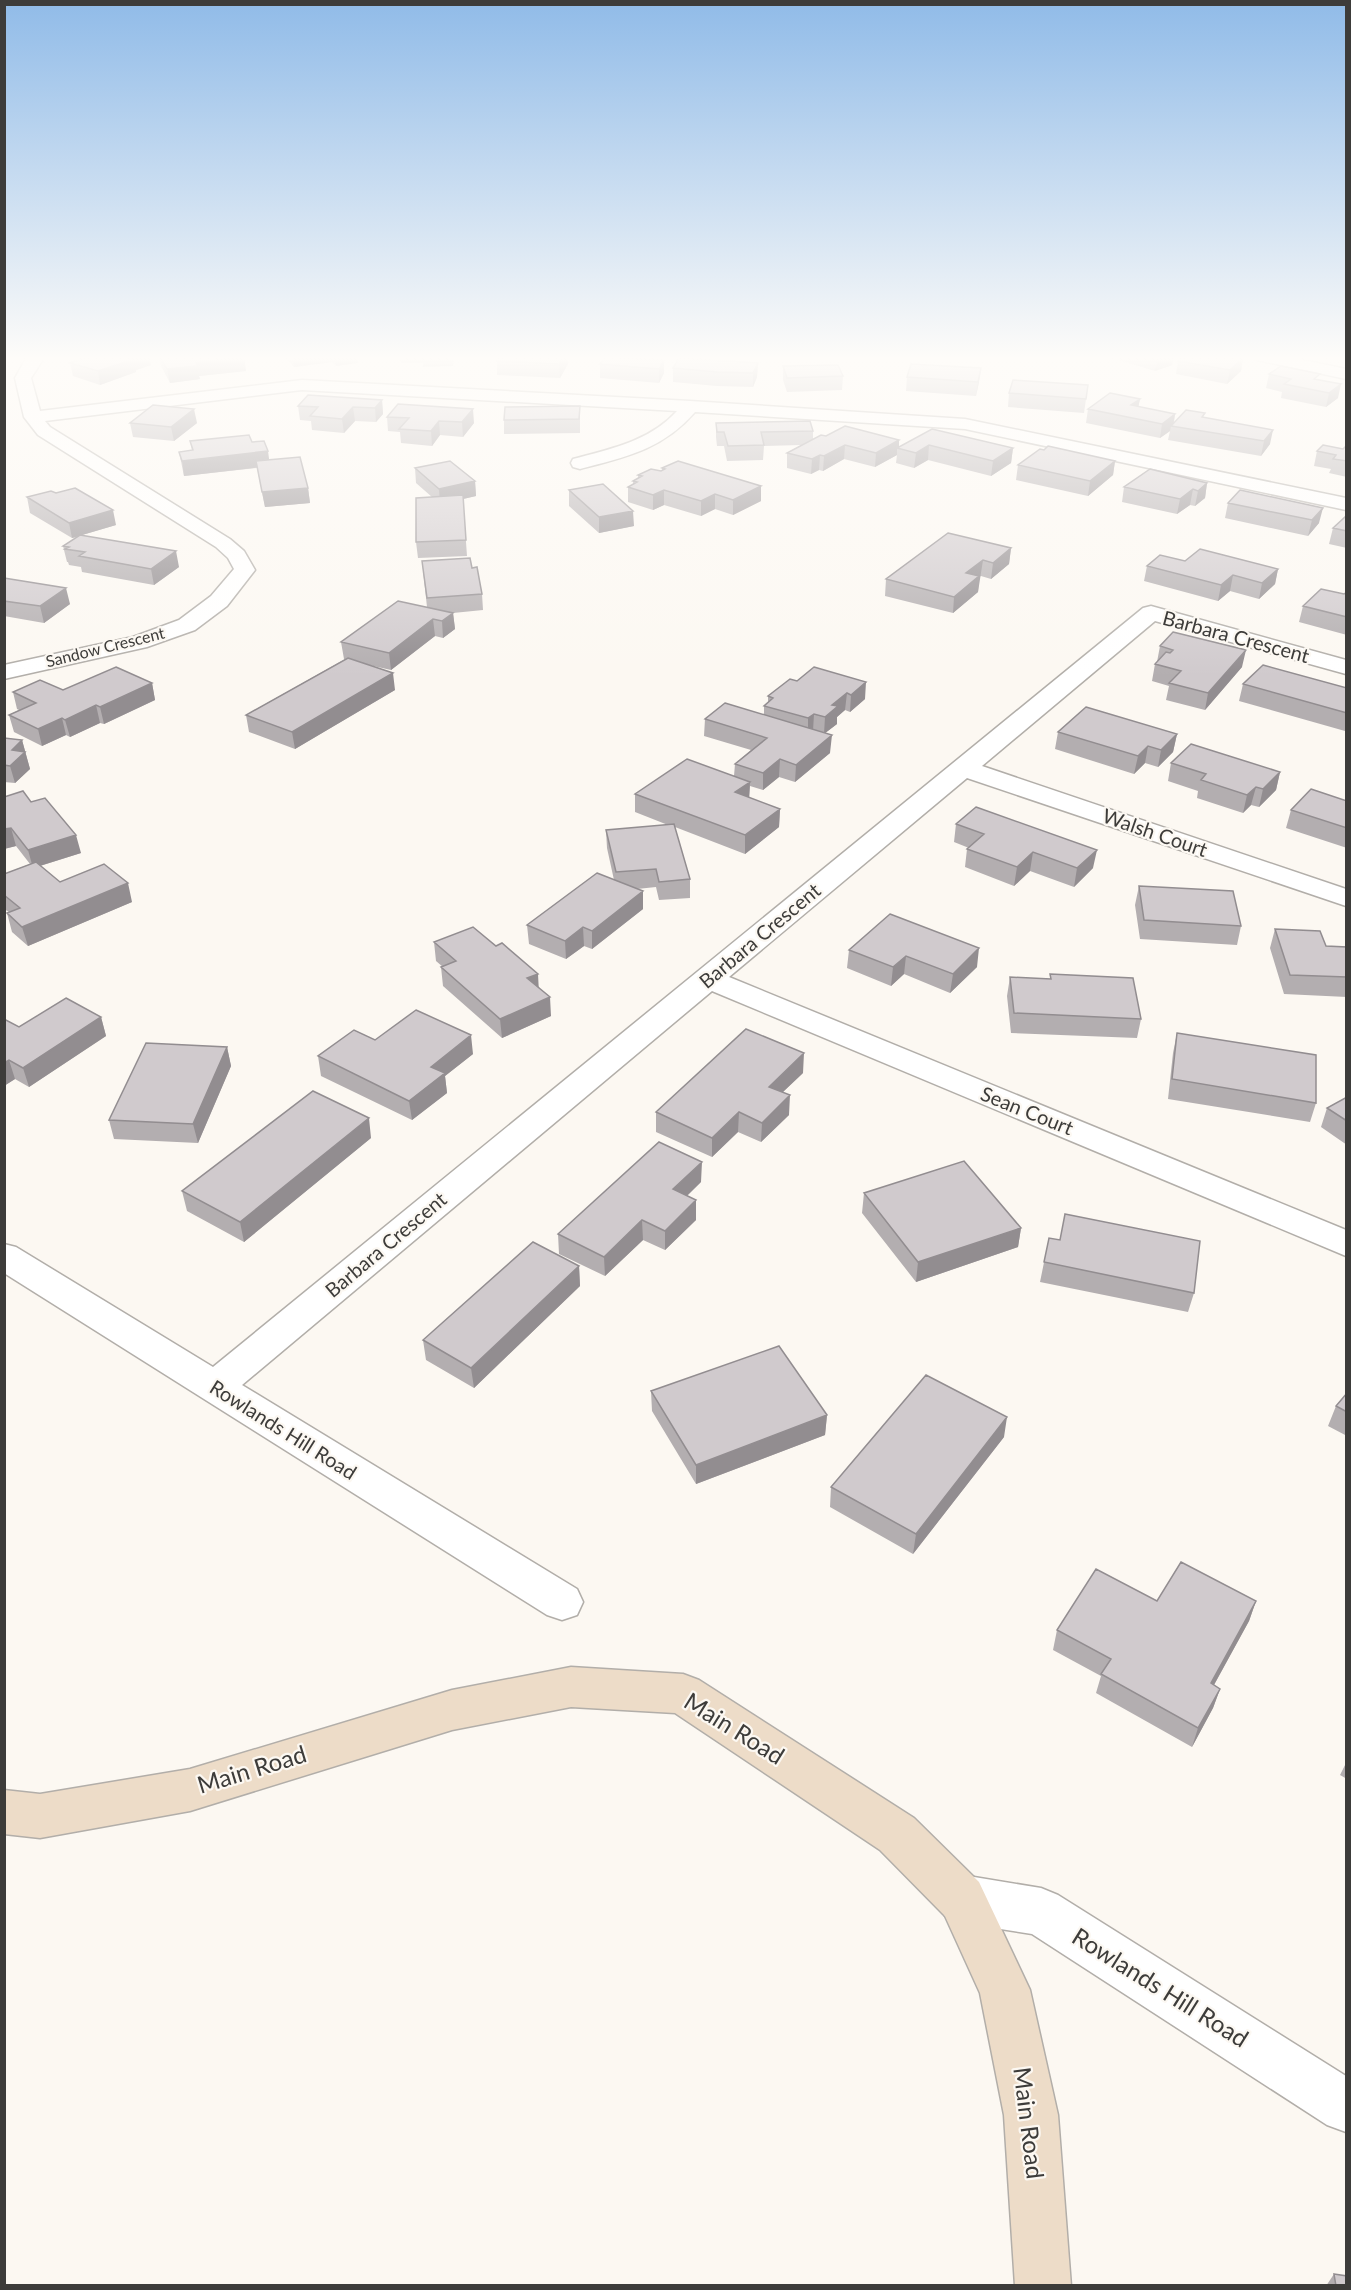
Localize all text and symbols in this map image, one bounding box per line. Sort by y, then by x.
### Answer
street label: Barbara Crescent [1160,605,1312,667]
street label: Sandow Crescent [44,623,166,670]
street label: Walsh Court [1100,803,1211,861]
street label: Barbara Crescent [694,878,825,993]
street label: Sean Court [978,1081,1077,1139]
street label: Barbara Crescent [320,1187,451,1302]
street label: Rowlands Hill Road [206,1374,361,1484]
street label: Main Road [679,1686,790,1770]
street label: Main Road [194,1738,310,1799]
street label: Rowlands Hill Road [1067,1921,1254,2053]
street label: Main Road [1008,2065,1051,2180]

